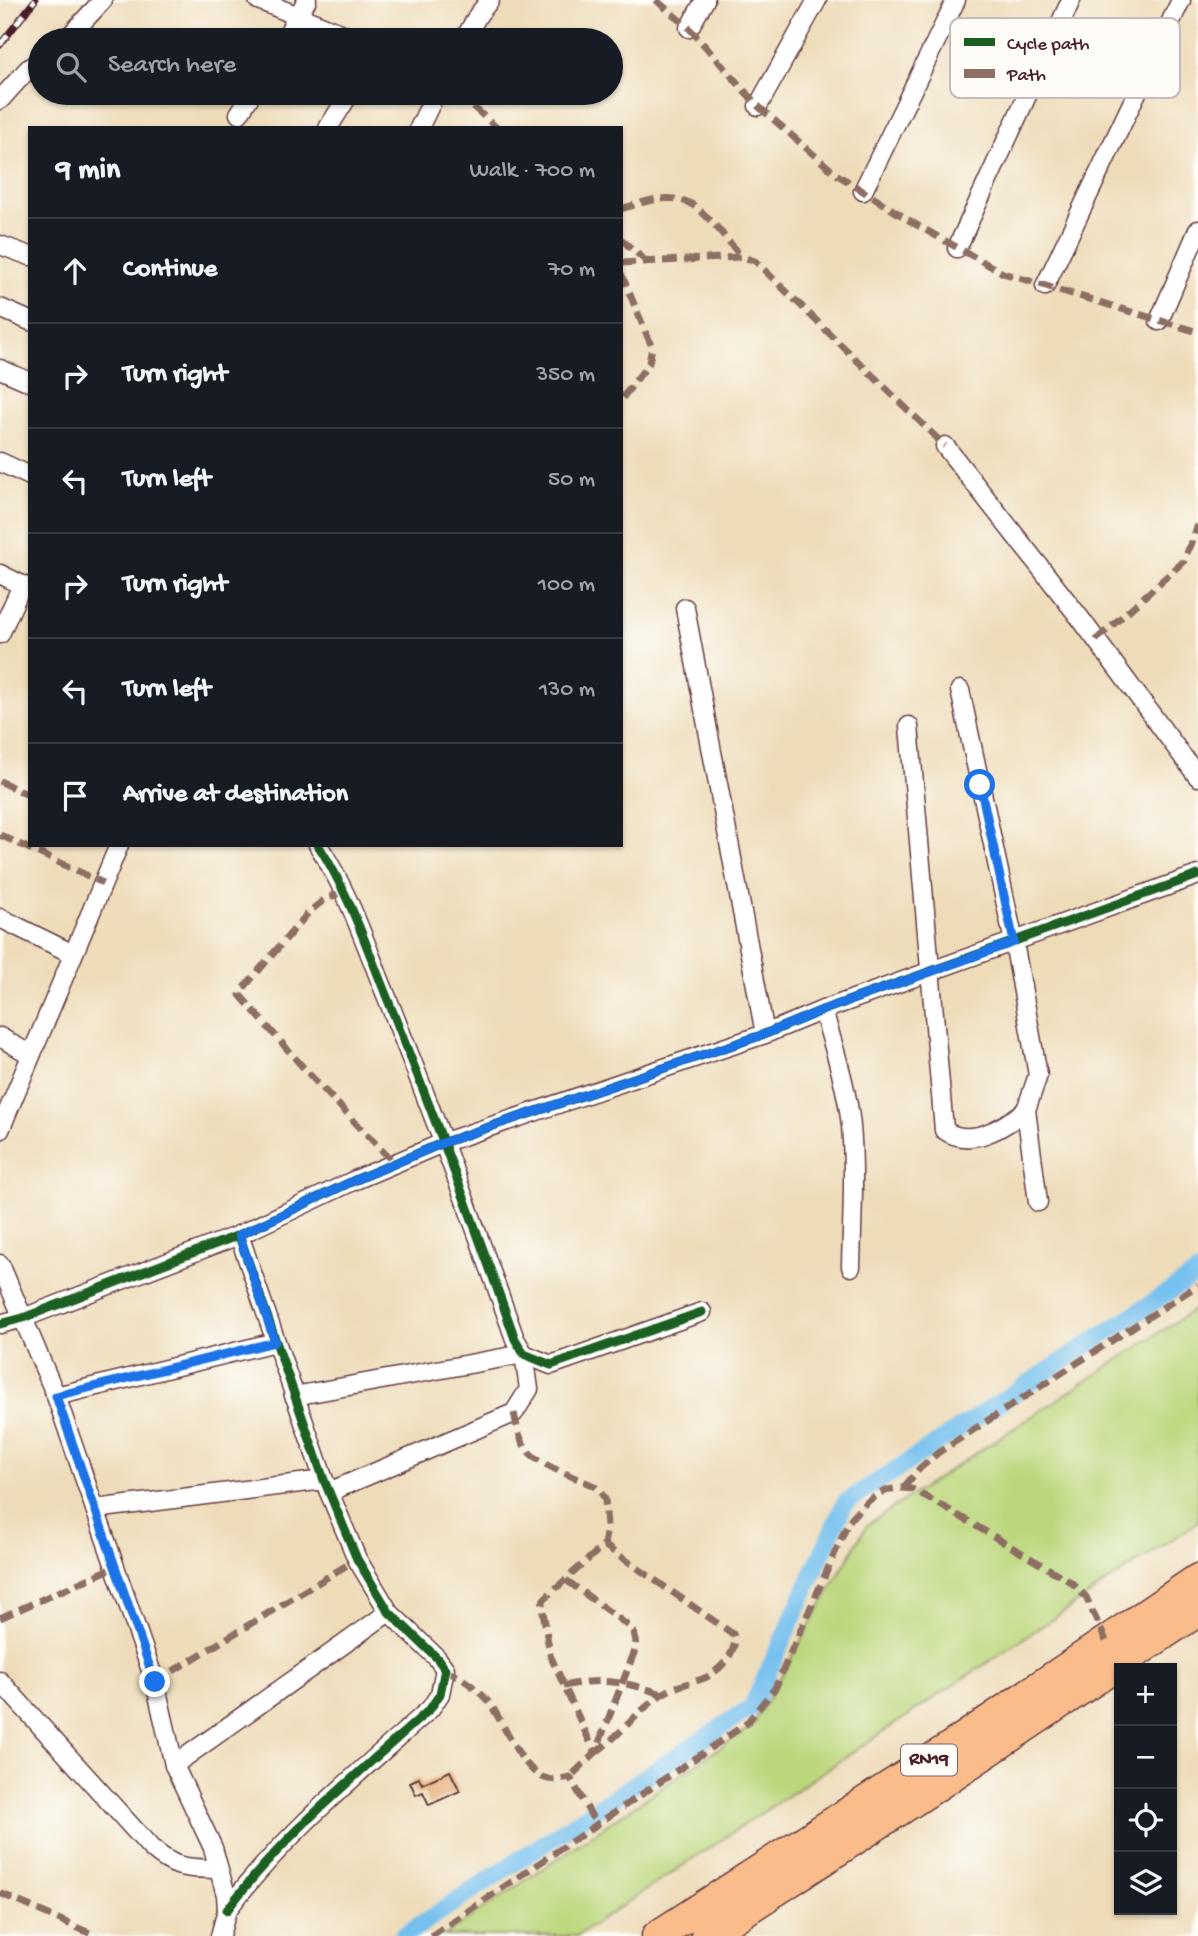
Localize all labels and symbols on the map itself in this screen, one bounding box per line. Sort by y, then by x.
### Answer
legend [950,18,1180,98]
text: Cycle path [1007,34,1089,57]
text: Path [1006,65,1046,88]
route start [964,769,995,800]
route end [139,1666,170,1697]
road number: RN19 [901,1744,957,1776]

